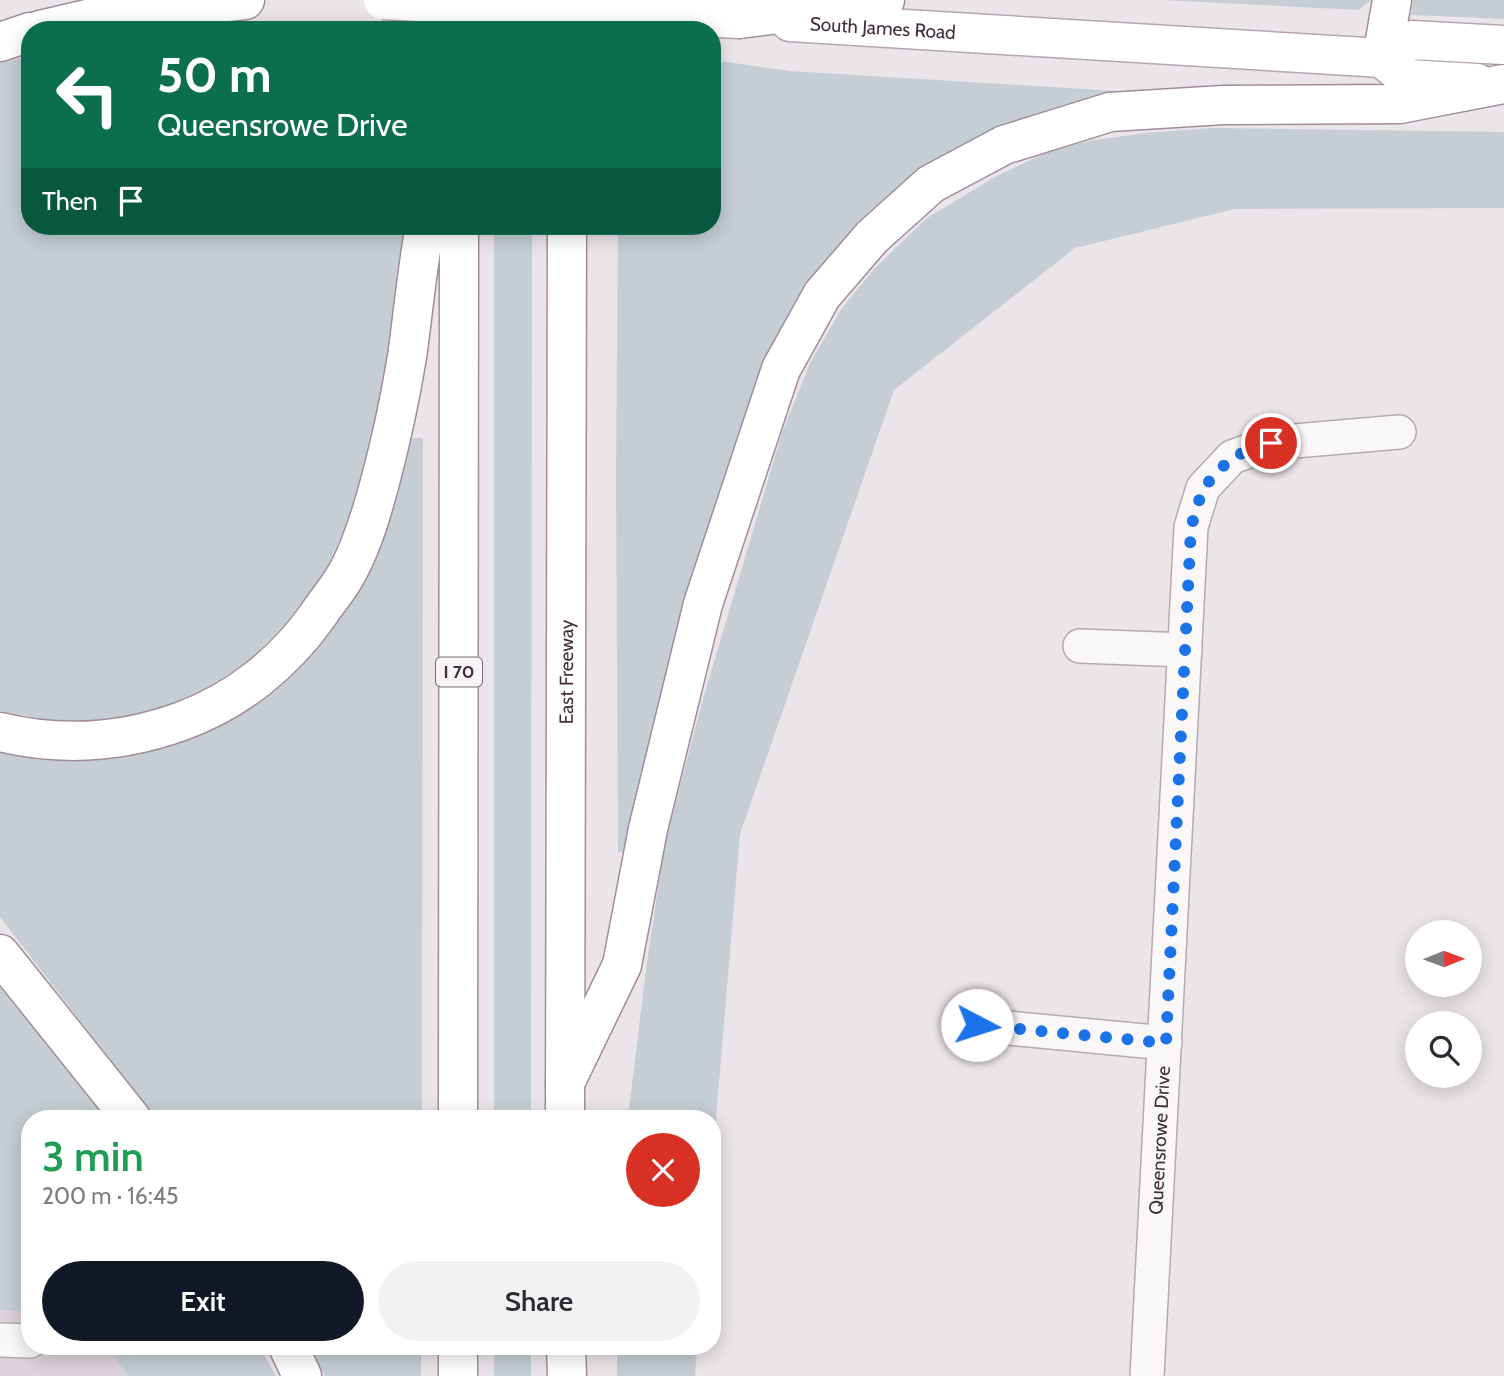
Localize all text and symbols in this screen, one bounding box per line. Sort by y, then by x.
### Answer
street label: South James Road [809,12,956,44]
text: 50 m [157,45,272,104]
icon: left [42,49,133,140]
text: Queensrowe Drive [157,105,408,144]
icon: arrive [112,182,150,220]
text: Then [42,185,98,217]
pin [1241,413,1301,473]
icon: arrive [1252,424,1290,462]
street label: East Freeway [554,619,578,724]
road number: I 70 [436,658,482,686]
north arrow [1405,920,1482,998]
map controls [1405,920,1482,1088]
position arrow [940,988,1014,1062]
button: search [1405,1011,1482,1088]
street label: Queensrowe Drive [1144,1065,1175,1215]
text: 3 min [42,1130,144,1182]
button: close [626,1133,700,1207]
text: 200 m · 16:45 [42,1182,178,1210]
button: Exit [42,1261,364,1341]
button: Share [378,1261,700,1341]

